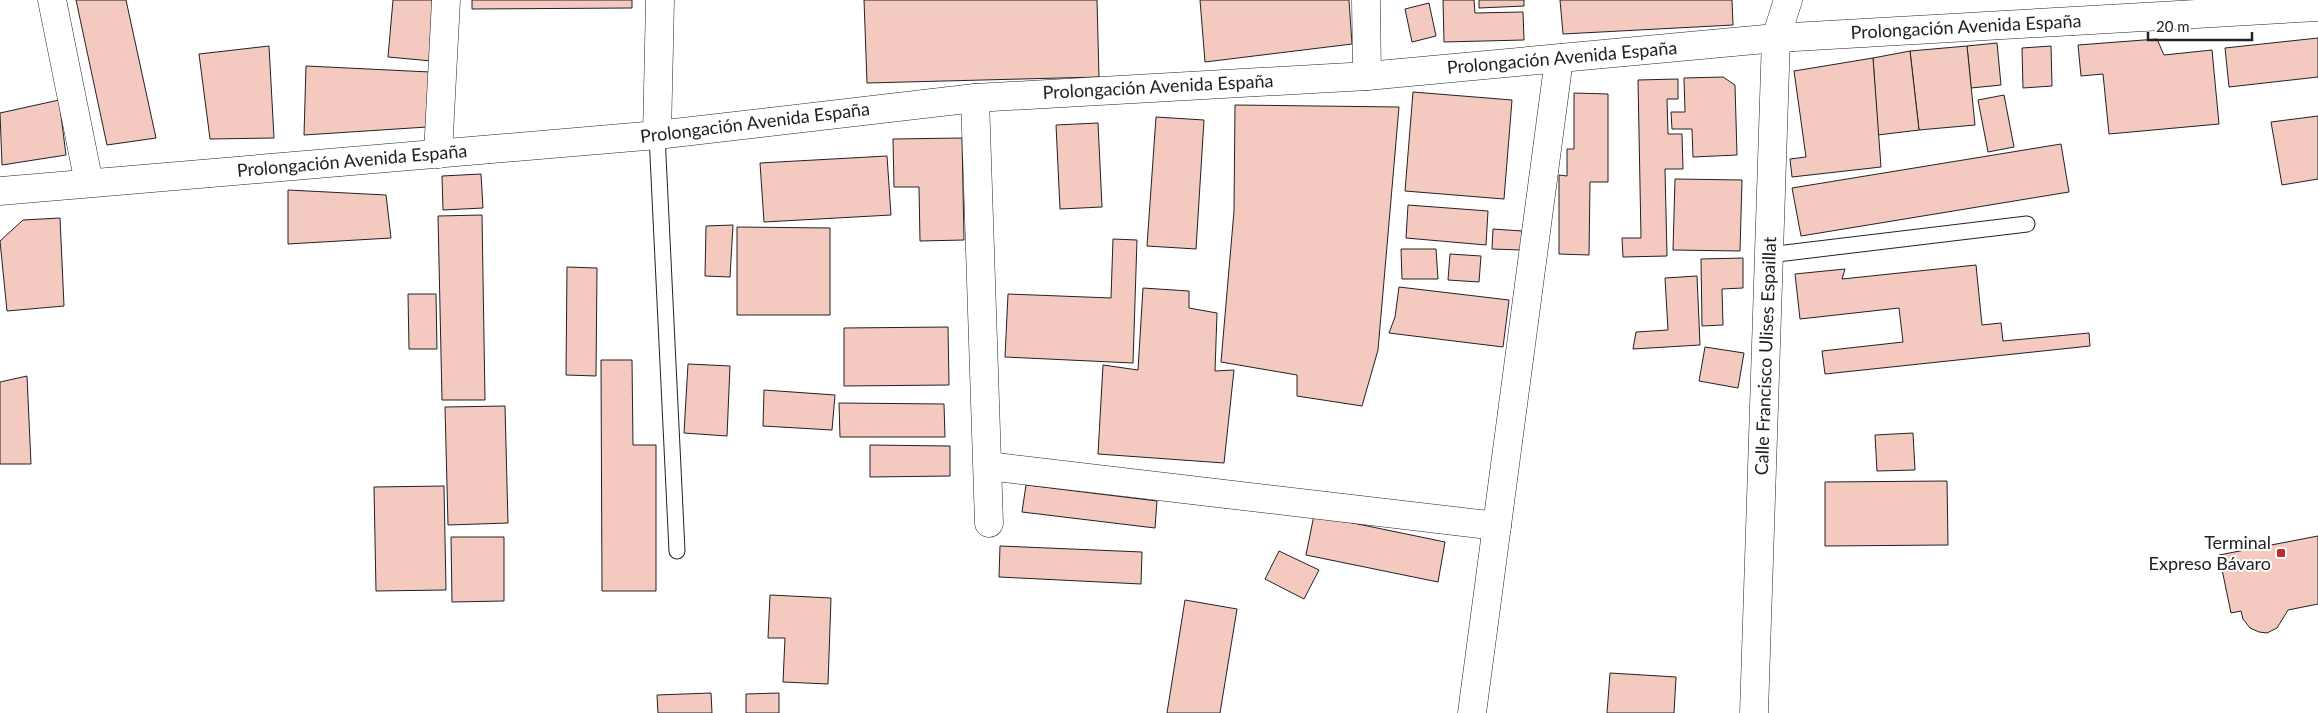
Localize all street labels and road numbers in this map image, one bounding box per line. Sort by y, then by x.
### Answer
street label: Prolongación Avenida España [1850,9,2082,43]
street label: Prolongación Avenida España [1446,36,1678,78]
street label: Prolongación Avenida España [1042,69,1274,103]
street label: Prolongación Avenida España [639,97,871,147]
street label: Prolongación Avenida España [236,139,468,181]
street label: Calle Francisco Ulises Espaillat [1750,236,1780,476]

